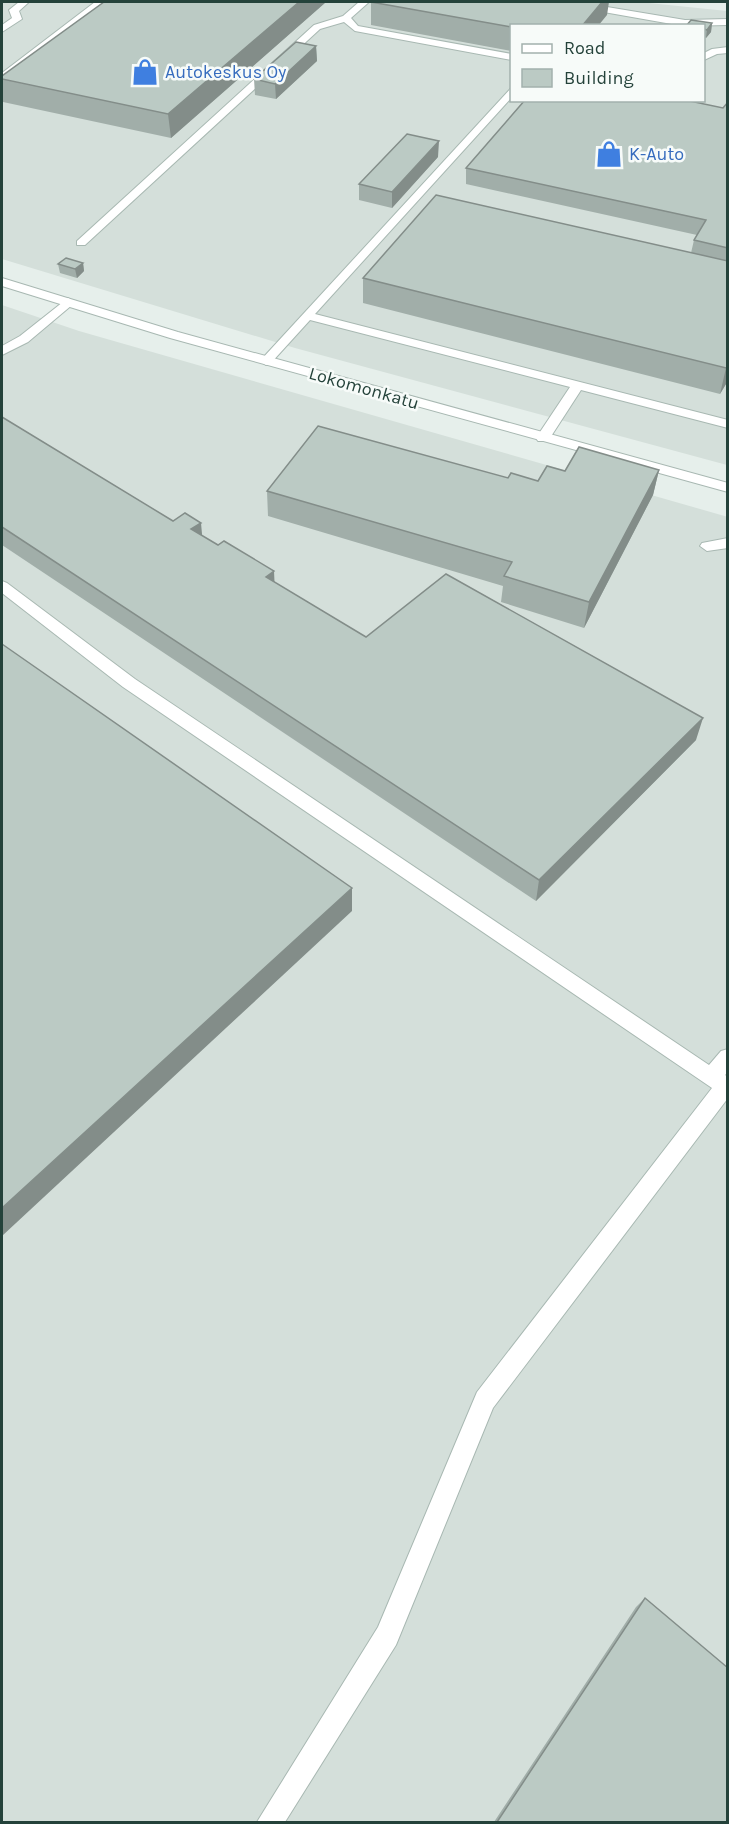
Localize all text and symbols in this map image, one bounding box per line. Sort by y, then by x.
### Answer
legend [510,24,705,102]
text: Road [564,37,605,59]
shop icon: Autokeskus Oy [130,57,160,87]
place label: Autokeskus Oy [165,61,287,83]
text: Building [564,67,634,89]
shop icon: K-Auto [594,139,624,169]
place label: K-Auto [629,143,684,165]
street label: Lokomonkatu [306,362,422,414]

